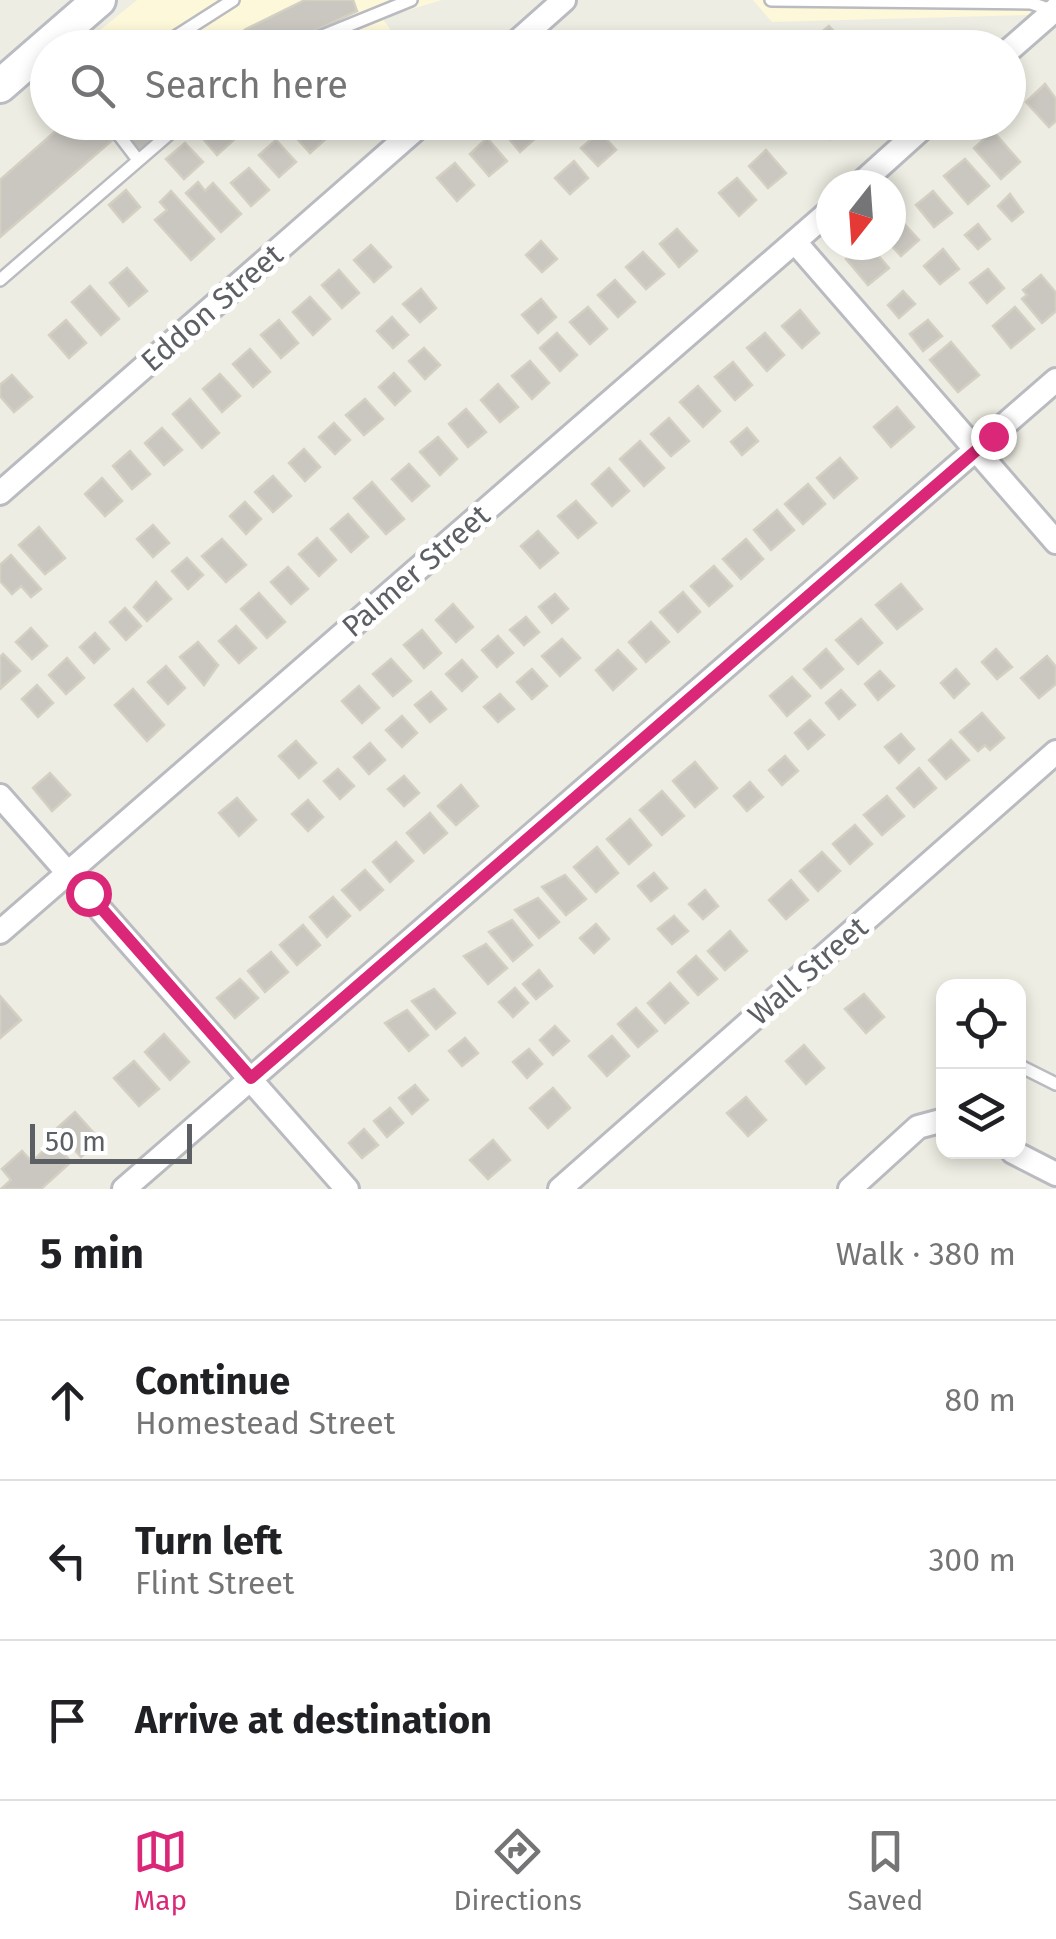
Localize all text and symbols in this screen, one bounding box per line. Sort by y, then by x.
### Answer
search box [30,30,1026,140]
icon: search [65,58,120,113]
text: Search here [145,62,348,108]
north arrow [816,170,906,260]
street label: Eddon Street [134,237,290,379]
route end [971,414,1017,460]
street label: Palmer Street [335,497,497,645]
route start [66,871,112,917]
street label: Wall Street [741,909,875,1033]
map controls [936,979,1026,1159]
button: locate [936,979,1026,1069]
button: layers [936,1069,1026,1159]
scale bar [30,1119,192,1164]
text: 50 m [45,1125,106,1158]
text: 5 min [40,1229,144,1279]
text: Walk · 380 m [836,1235,1016,1273]
text: Continue [135,1358,290,1404]
icon: ahead [40,1373,95,1428]
text: 80 m [945,1381,1016,1419]
text: Homestead Street [135,1404,395,1442]
text: Turn left [135,1518,282,1564]
icon: left [40,1533,95,1588]
text: 300 m [928,1541,1016,1579]
text: Flint Street [135,1564,294,1602]
icon: arrive [40,1693,95,1748]
text: Arrive at destination [135,1697,492,1743]
tab: Map [133,1824,188,1917]
tab: Directions [453,1824,582,1917]
tab: Saved [847,1824,923,1917]

